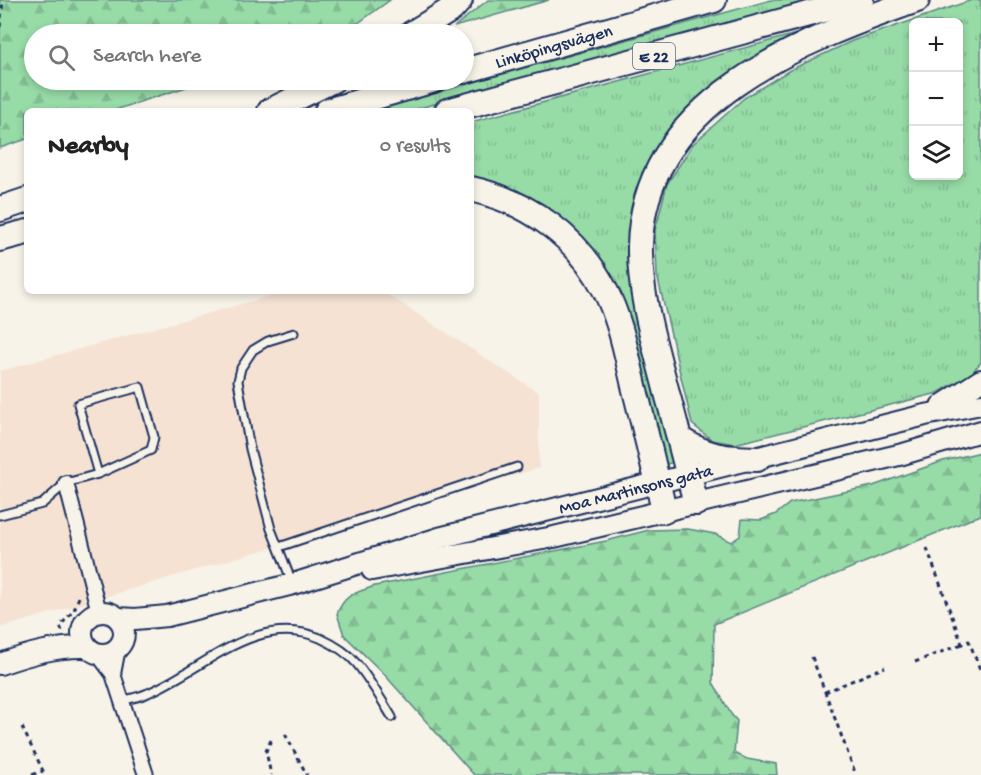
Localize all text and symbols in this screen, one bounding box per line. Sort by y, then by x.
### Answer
map controls [909,18,963,180]
button: + [909,18,963,72]
street label: Linköpingsvägen [493,21,615,75]
search box [24,24,474,90]
icon: search [45,41,78,74]
road number: E 22 [633,43,675,69]
text: Search here [93,44,201,70]
button: − [909,72,963,126]
button: layers [909,126,963,180]
text: Nearby [48,132,129,163]
text: 0 results [380,136,450,159]
street label: Moa Martinsons gata [557,461,716,520]

